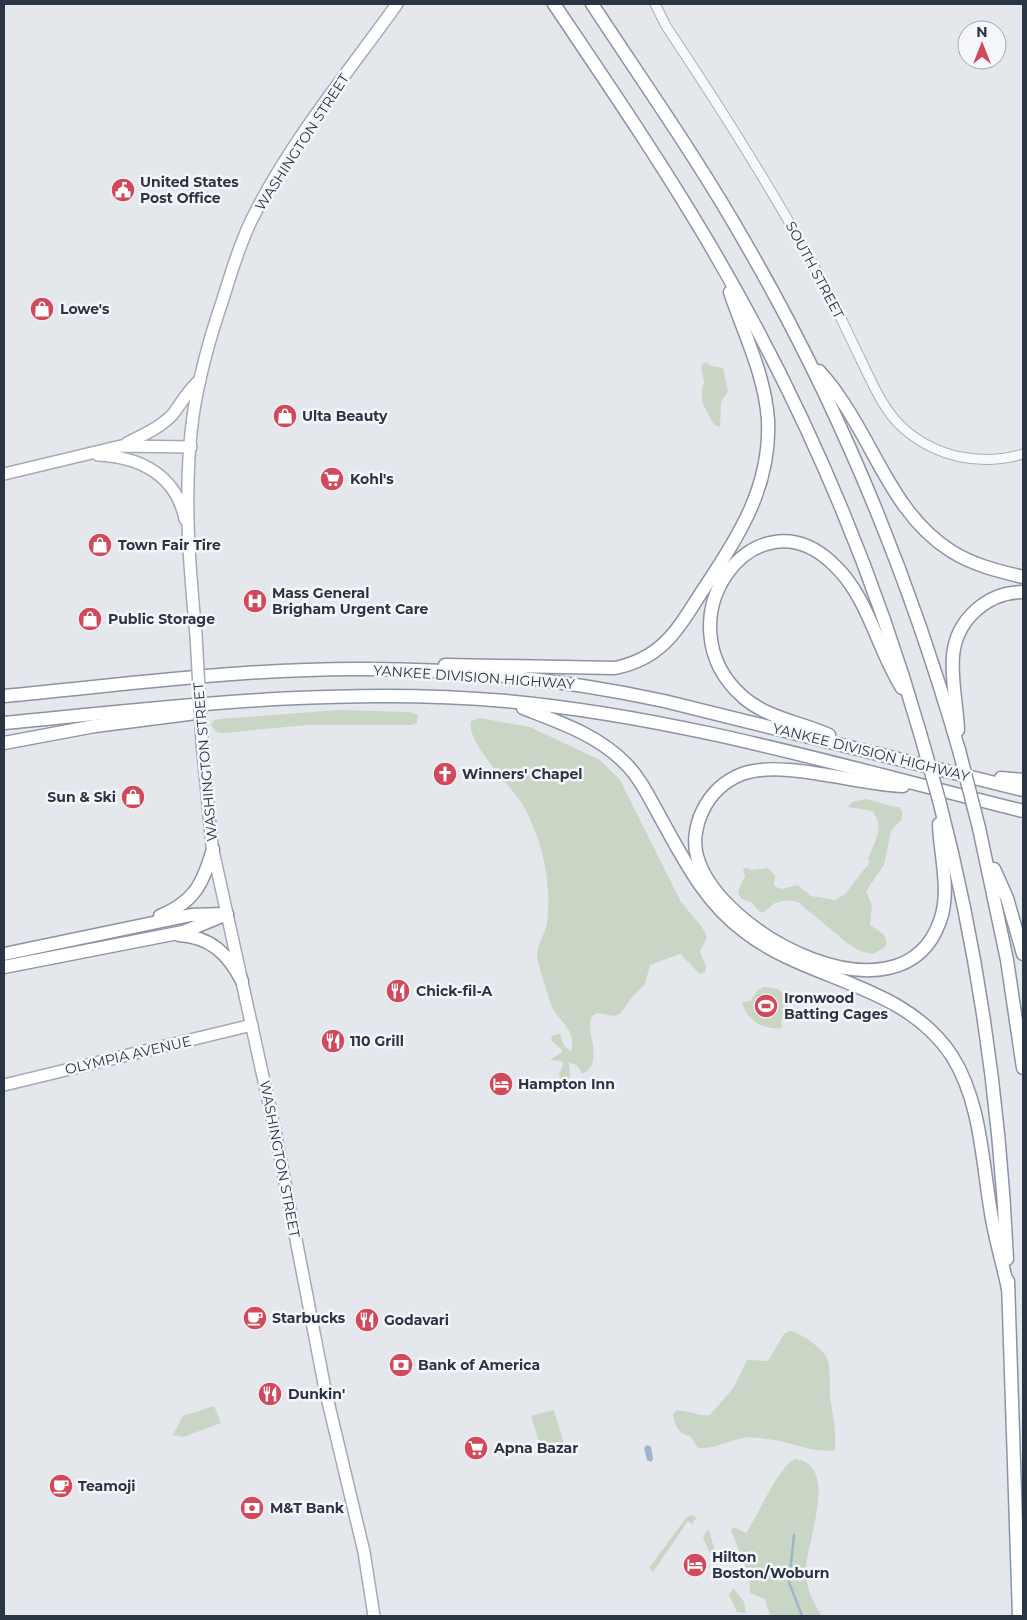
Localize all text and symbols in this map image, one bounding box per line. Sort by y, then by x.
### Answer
north arrow [957,20,1007,70]
text: N [976,23,988,41]
street label: WASHINGTON STREET [251,70,353,214]
place label: United States Post Office [140,173,239,207]
public building icon: United States Post Office [110,177,136,203]
street label: SOUTH STREET [782,218,848,322]
shop icon: Lowe's [29,296,55,322]
place label: Lowe's [60,300,110,318]
shop icon: Ulta Beauty [272,403,298,429]
place label: Ulta Beauty [302,407,388,425]
supermarket icon: Kohl's [319,466,345,492]
place label: Kohl's [350,470,394,488]
shop icon: Town Fair Tire [87,532,113,558]
place label: Town Fair Tire [118,536,221,554]
place label: Mass General Brigham Urgent Care [272,584,429,618]
hospital icon: Mass General Brigham Urgent Care [242,588,268,614]
shop icon: Public Storage [77,606,103,632]
place label: Public Storage [108,610,215,628]
street label: YANKEE DIVISION HIGHWAY [373,661,575,693]
street label: WASHINGTON STREET [189,682,221,842]
street label: YANKEE DIVISION HIGHWAY [771,719,971,785]
church icon: Winners' Chapel [432,761,458,787]
place label: Winners' Chapel [462,765,582,783]
shop icon: Sun & Ski [120,784,146,810]
place label: Sun & Ski [47,788,116,806]
restaurant icon: Chick-fil-A [385,978,411,1004]
place label: Chick-fil-A [416,982,493,1000]
place label: Ironwood Batting Cages [784,989,888,1023]
sports icon: Ironwood Batting Cages [753,993,779,1019]
restaurant icon: 110 Grill [320,1028,346,1054]
street label: OLYMPIA AVENUE [63,1032,193,1078]
place label: 110 Grill [350,1032,404,1050]
hotel icon: Hampton Inn [488,1071,514,1097]
place label: Hampton Inn [518,1075,615,1093]
street label: WASHINGTON STREET [256,1079,304,1239]
cafe icon: Starbucks [242,1305,268,1331]
restaurant icon: Godavari [354,1307,380,1333]
place label: Starbucks [272,1309,346,1327]
place label: Godavari [384,1311,449,1329]
bank icon: Bank of America [388,1352,414,1378]
place label: Bank of America [418,1356,540,1374]
restaurant icon: Dunkin' [257,1381,283,1407]
place label: Dunkin' [288,1385,345,1403]
supermarket icon: Apna Bazar [463,1435,489,1461]
place label: Apna Bazar [493,1439,578,1457]
cafe icon: Teamoji [48,1473,74,1499]
place label: Teamoji [78,1477,135,1495]
bank icon: M&T Bank [239,1495,265,1521]
place label: M&T Bank [270,1499,345,1517]
place label: Hilton Boston/Woburn [712,1548,830,1582]
hotel icon: Hilton Boston/Woburn [682,1552,708,1578]

